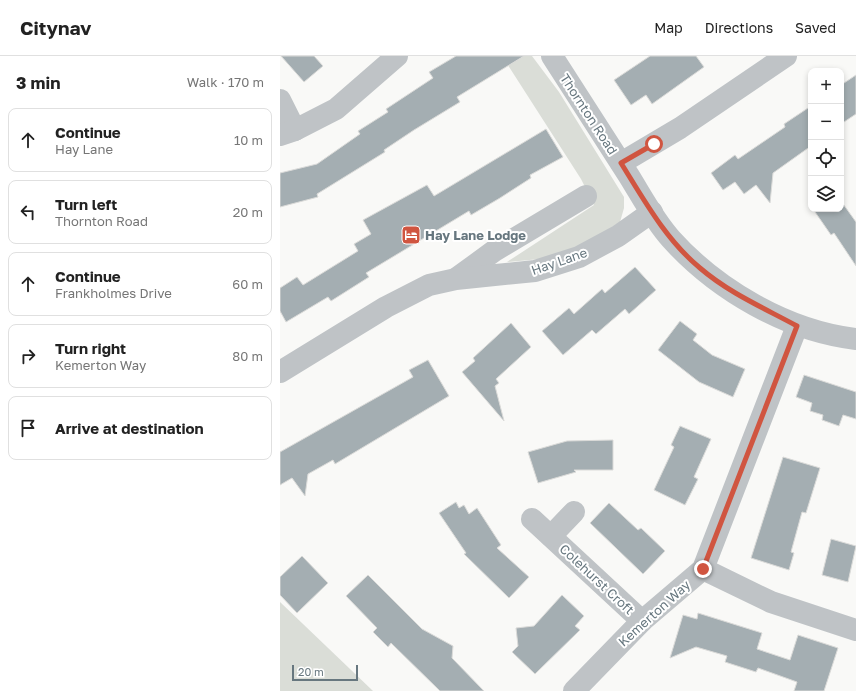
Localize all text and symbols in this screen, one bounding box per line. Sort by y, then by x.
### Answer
text: Citynav [20,16,92,39]
text: Map [654,19,683,36]
text: Directions [705,19,773,36]
text: Saved [795,19,836,36]
map controls [808,68,844,212]
button: + [808,68,844,104]
street label: Thornton Road [557,71,621,157]
text: 3 min [16,72,60,93]
text: Walk · 170 m [187,74,264,90]
button: − [808,104,844,140]
text: Continue [55,123,121,141]
icon: ahead [17,129,39,151]
text: 10 m [234,132,263,148]
route start [645,135,663,153]
button: locate [808,140,844,176]
text: Hay Lane [55,141,113,157]
button: layers [808,176,844,212]
text: Turn left [55,195,117,213]
icon: left [17,201,39,223]
text: 20 m [233,204,263,220]
text: Thornton Road [55,213,148,229]
hotel icon: Hay Lane Lodge [400,224,422,246]
place label: Hay Lane Lodge [425,227,526,243]
street label: Hay Lane [529,244,589,278]
text: Continue [55,267,121,285]
icon: ahead [17,273,39,295]
text: 60 m [232,276,263,292]
text: Frankholmes Drive [55,285,172,301]
text: Turn right [55,339,126,357]
icon: right [17,345,39,367]
text: 80 m [232,348,263,364]
text: Kemerton Way [55,357,146,373]
icon: arrive [17,417,39,439]
text: Arrive at destination [55,419,204,437]
street label: Colehurst Croft [556,540,638,618]
route end [694,560,712,578]
street label: Kemerton Way [615,576,694,649]
scale bar [292,663,358,682]
text: 20 m [298,665,324,678]

